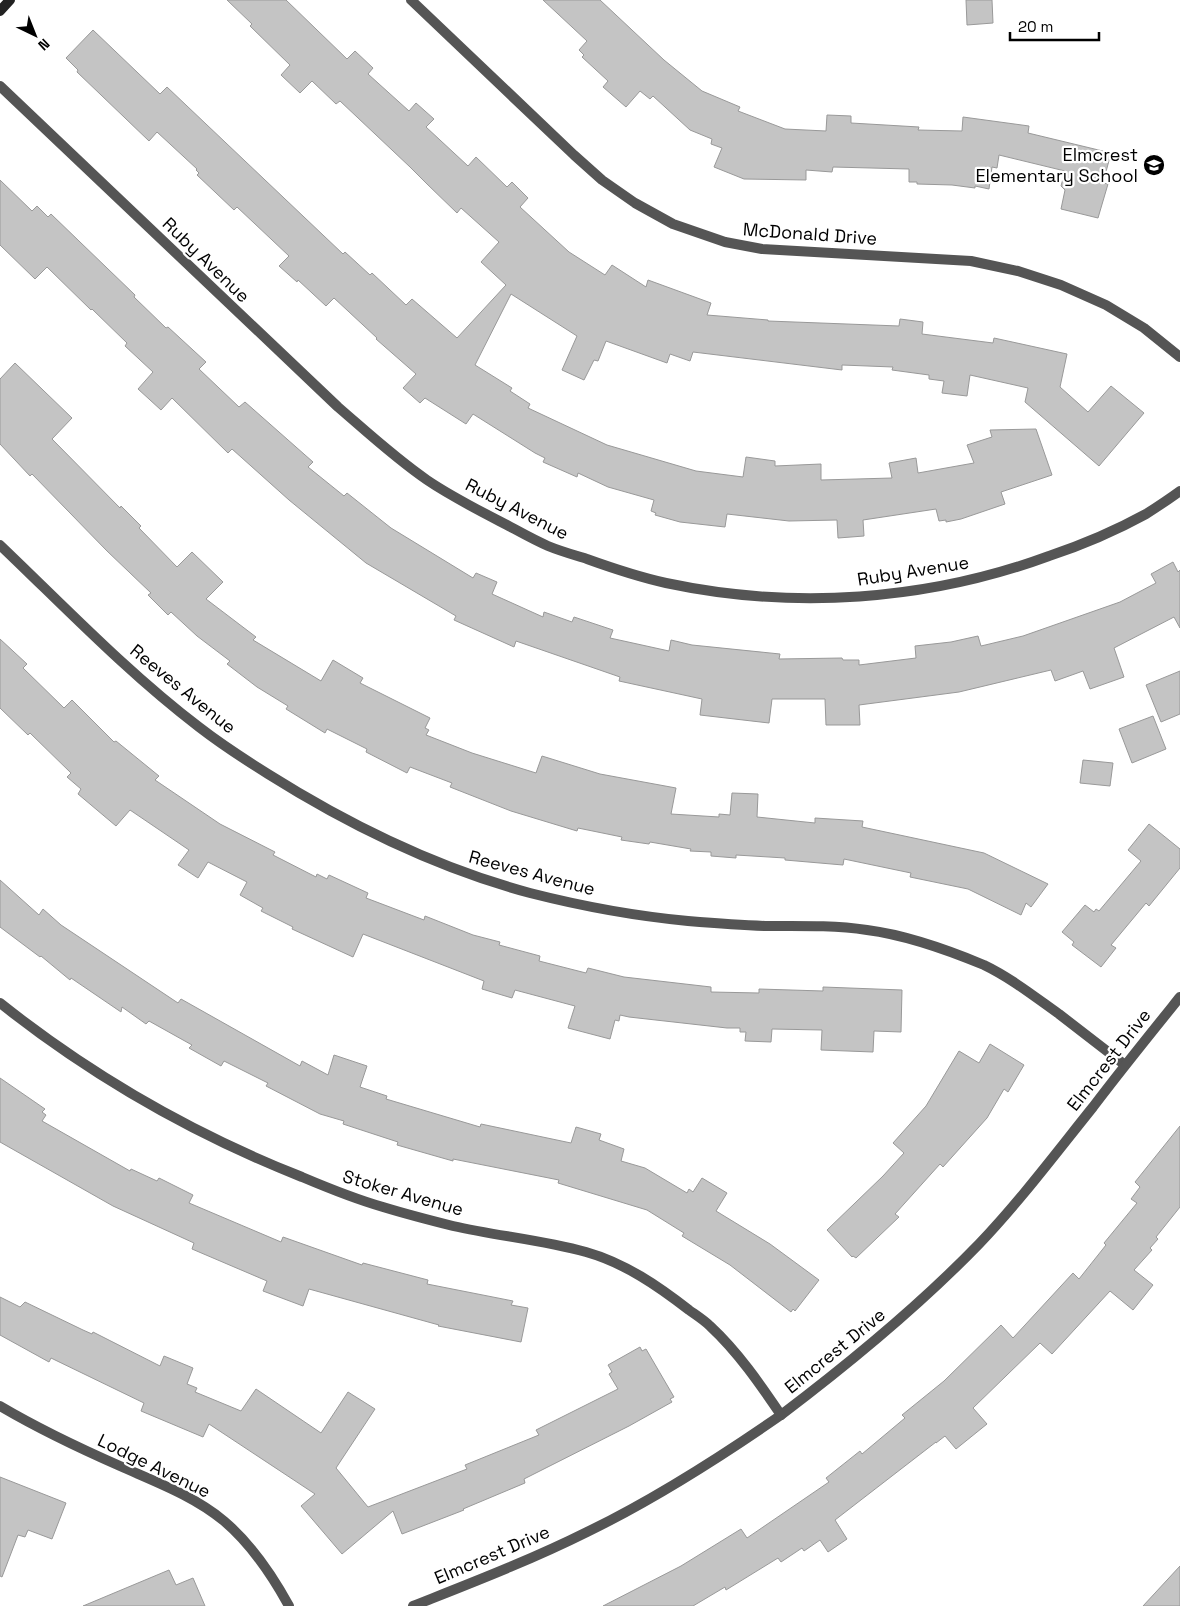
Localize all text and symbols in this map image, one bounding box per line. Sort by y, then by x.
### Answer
north arrow [10,10,60,60]
scale bar [1010,10,1099,42]
text: 20 m [1018,17,1053,36]
text: N [34,35,53,54]
place label: Elmcrest Elementary School [975,143,1138,187]
school or university icon: Elmcrest Elementary School [1142,153,1166,177]
street label: Ruby Avenue [158,212,255,307]
street label: McDonald Drive [742,217,878,250]
street label: Ruby Avenue [462,473,573,544]
street label: Ruby Avenue [855,550,971,591]
street label: Reeves Avenue [126,639,241,738]
street label: Reeves Avenue [466,845,598,900]
street label: Elmcrest Drive [1062,1004,1156,1115]
street label: Stoker Avenue [340,1164,466,1221]
street label: Elmcrest Drive [780,1303,890,1398]
street label: Lodge Avenue [94,1428,214,1503]
street label: Elmcrest Drive [431,1520,553,1589]

